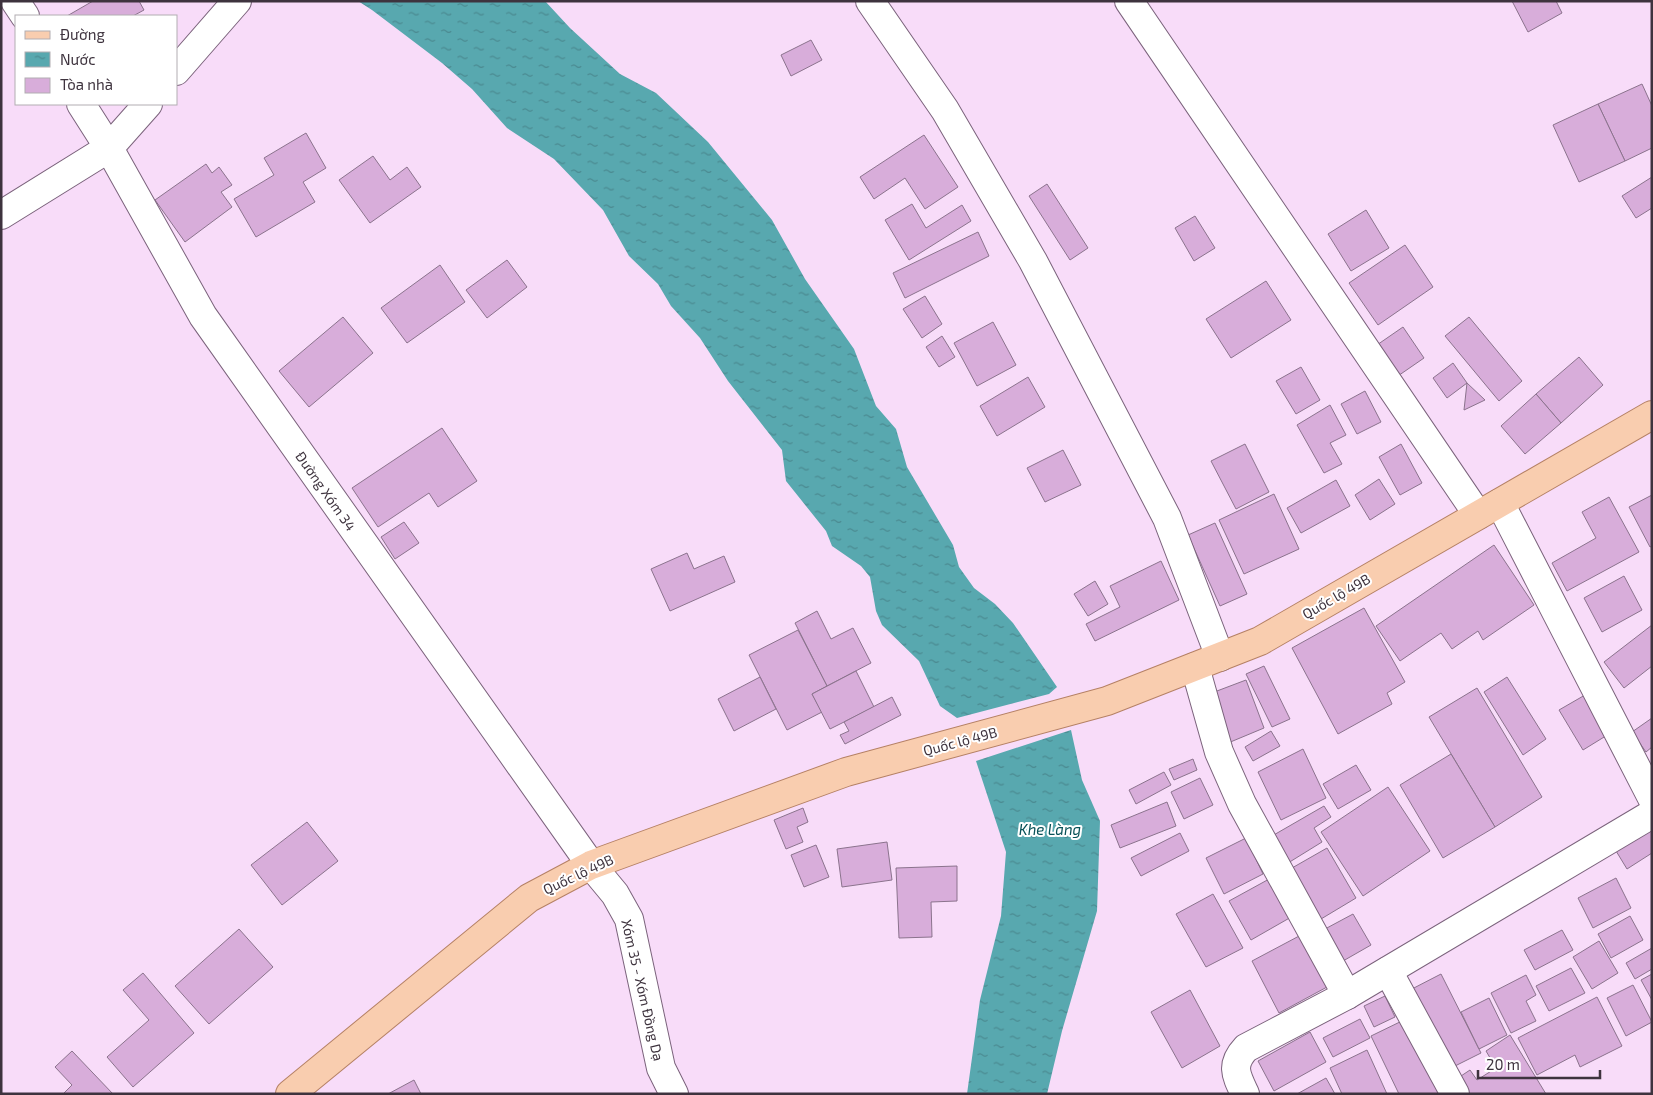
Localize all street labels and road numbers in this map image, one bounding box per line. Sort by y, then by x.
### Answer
street label: Đường Xóm 34 [292,448,360,534]
street label: Quốc lộ 49B [1299,570,1373,622]
street label: Quốc lộ 49B [921,723,999,759]
street label: Quốc lộ 49B [540,850,616,898]
street label: Xóm 35 - Xóm Đồng Dạ [618,918,668,1062]

